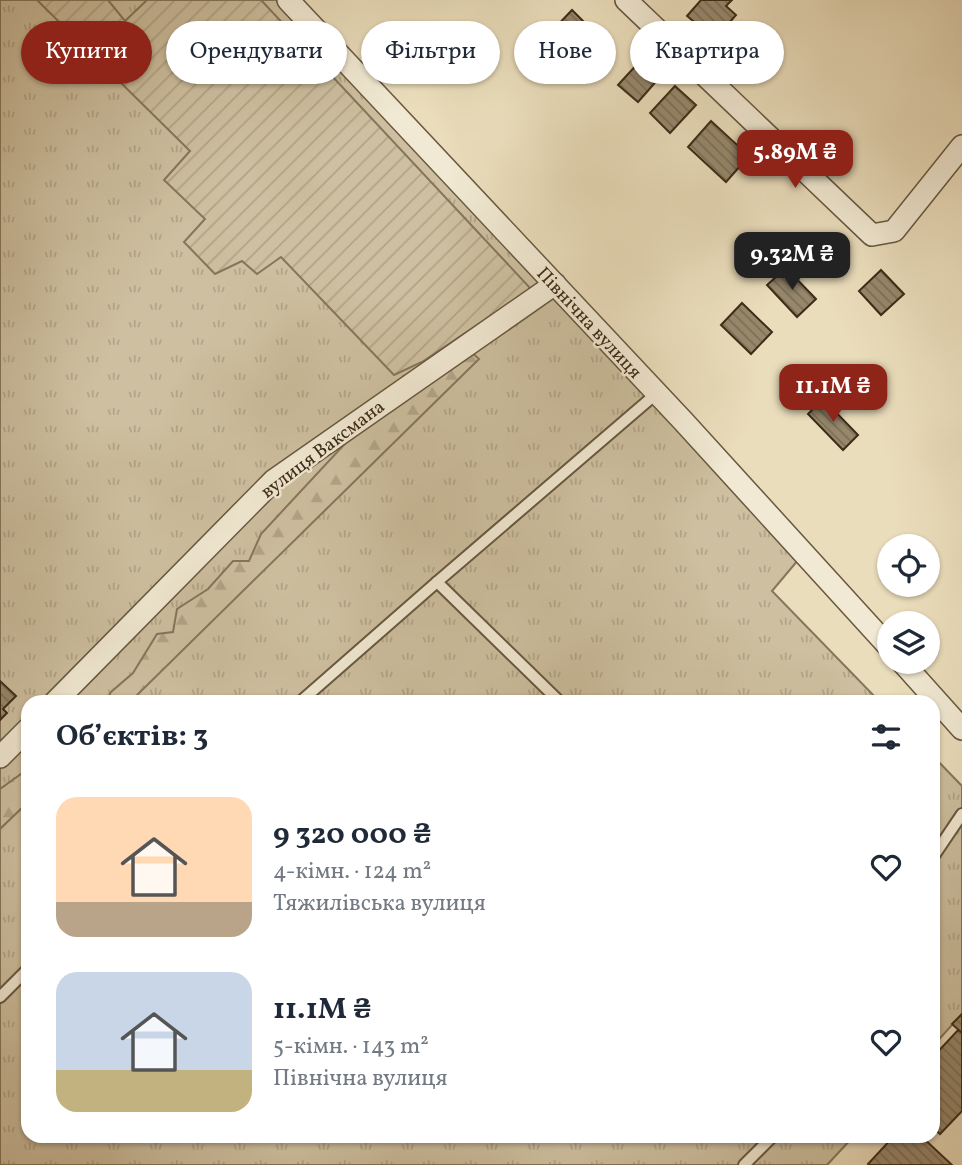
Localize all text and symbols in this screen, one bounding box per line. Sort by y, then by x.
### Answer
chip: Купити [21,21,152,84]
chip: Орендувати [166,21,347,84]
chip: Фільтри [361,21,500,84]
chip: Нове [514,21,616,84]
chip: Квартира [630,21,784,84]
pin: 5.89M ₴ [730,130,860,190]
text: 5.89M ₴ [753,137,837,169]
pin: 9.32M ₴ [727,232,857,292]
text: 9.32M ₴ [750,239,834,271]
street label: Північна вулиця [530,262,647,385]
pin: 11.1M ₴ [768,364,898,424]
text: 11.1M ₴ [795,371,871,403]
street label: вулиця Ваксмана [256,394,391,505]
map controls [877,534,940,674]
button: locate [877,534,940,597]
button: layers [877,611,940,674]
text: Об’єктів: 3 [56,716,208,758]
icon: filters [867,718,905,756]
text: 9 320 000 ₴ [273,814,432,856]
icon: home [112,825,196,909]
icon: heart [867,848,905,886]
text: 4-кімн. · 124 m² [273,856,431,888]
text: Тяжилівська вулиця [273,888,486,920]
text: 11.1M ₴ [273,989,372,1031]
icon: home [112,1000,196,1084]
icon: heart [867,1023,905,1061]
text: 5-кімн. · 143 m² [273,1031,429,1063]
text: Північна вулиця [273,1063,448,1095]

